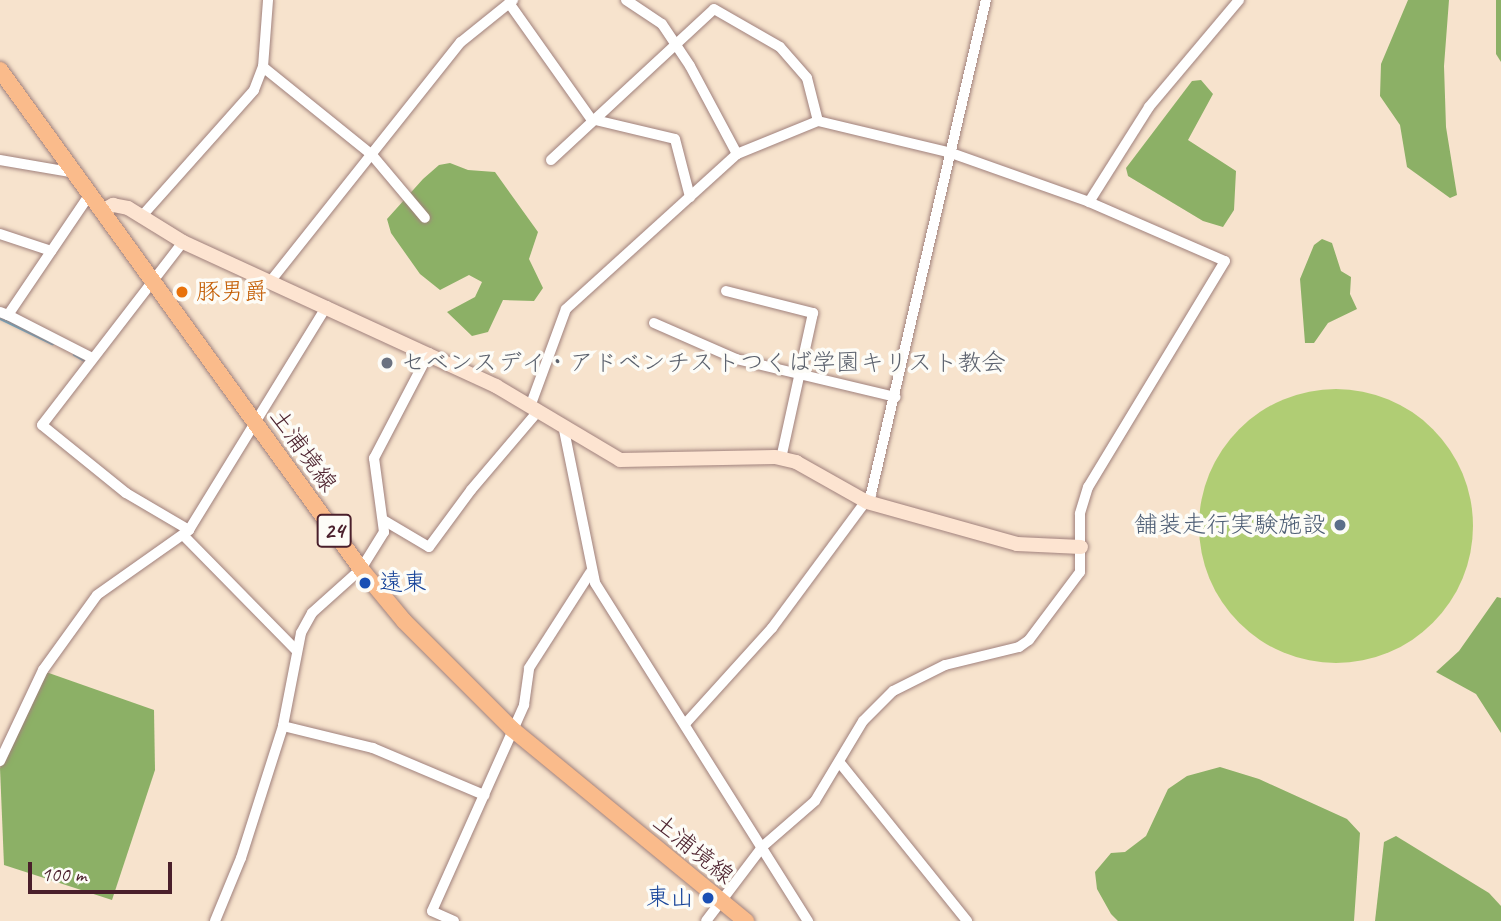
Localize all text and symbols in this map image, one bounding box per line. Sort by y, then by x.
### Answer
place label: 豚男爵 [196,278,268,306]
marker: 豚男爵 [174,284,190,300]
place label: セベンスデイ・アドベンチストつくば学園キリスト教会 [401,349,1001,377]
marker: セベンスデイ・アドベンチストつくば学園キリスト教会 [379,355,395,371]
street label: 土浦境線 [263,403,343,497]
place label: 舗装走行実験施設 [1134,511,1326,539]
road number: 24 [316,512,352,551]
marker: 舗装走行実験施設 [1332,517,1348,533]
place label: 遠東 [379,569,427,597]
marker: 遠東 [357,575,373,591]
street label: 土浦境線 [647,808,739,890]
scale bar [32,848,175,892]
text: 100 m [41,861,86,887]
place label: 東山 [646,884,694,912]
marker: 東山 [700,890,716,906]

